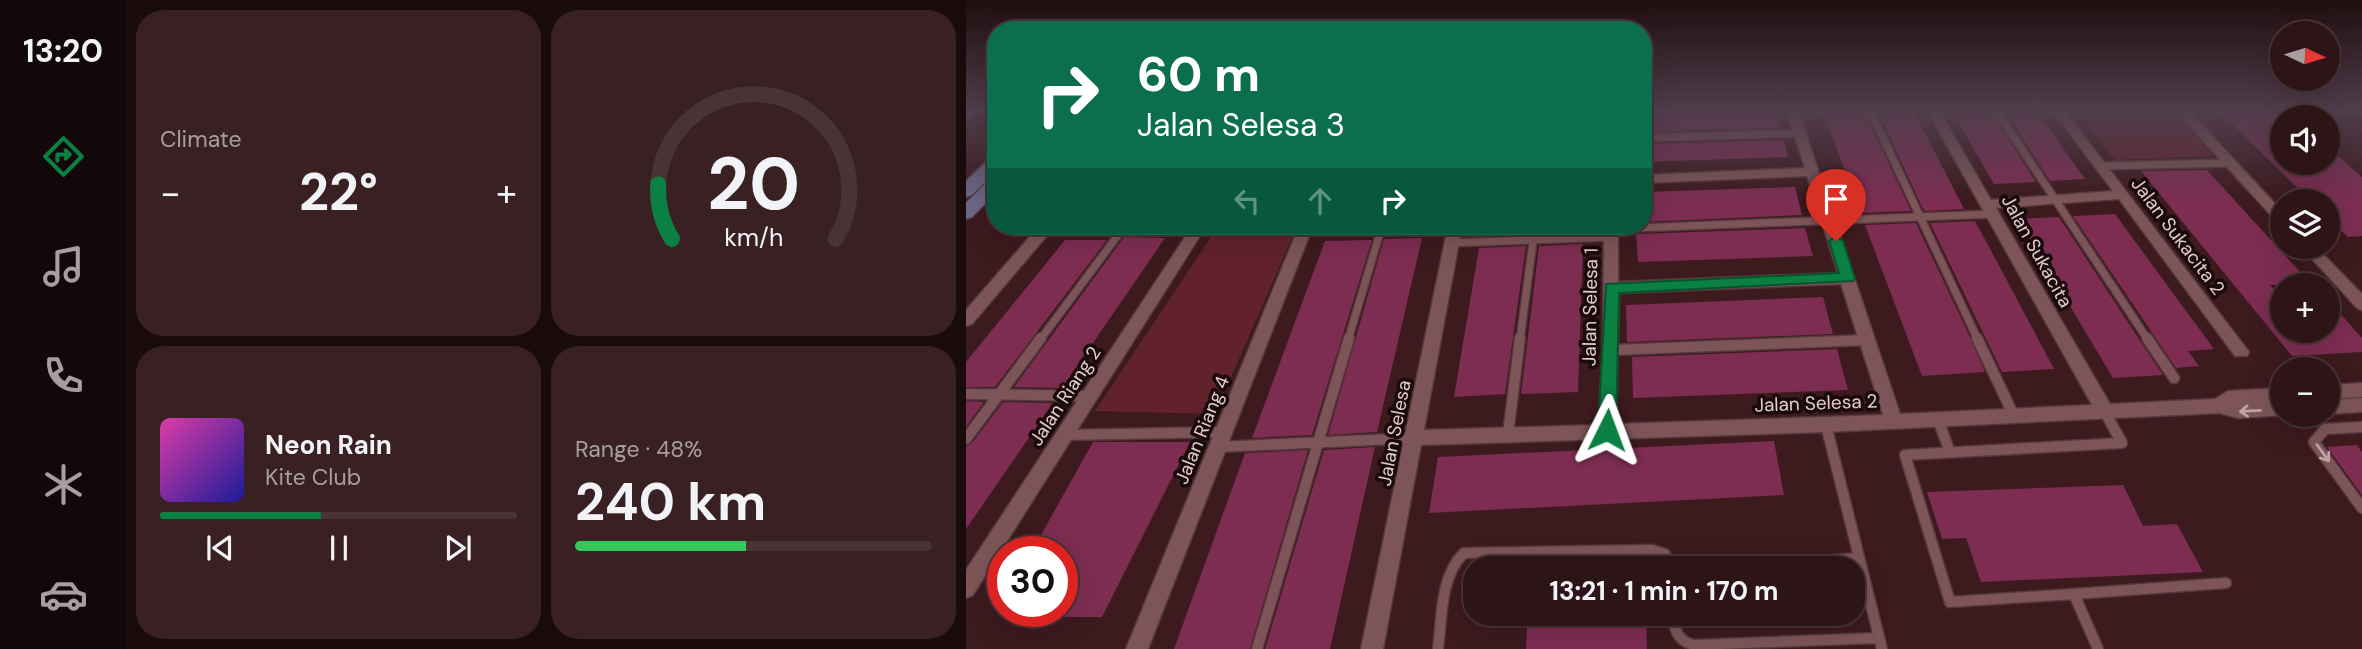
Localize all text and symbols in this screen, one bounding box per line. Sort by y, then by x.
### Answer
north arrow [2270,21,2340,91]
map controls [2270,21,2340,427]
text: 13:20 [23,30,103,72]
text: 60 m [1137,42,1260,106]
icon: right [1022,49,1113,140]
text: Jalan Selesa 3 [1137,104,1345,146]
button: sound [2270,105,2340,175]
text: Climate [160,124,242,154]
icon: directions [39,132,88,181]
text: 20 [707,137,800,232]
text: 22° [299,158,378,226]
text: − [160,168,181,218]
text: + [496,168,517,218]
pin [1806,169,1866,241]
street label: Jalan Sukacita 2 [2125,172,2231,300]
icon: arrive [1817,180,1855,218]
icon: left [1228,182,1266,220]
icon: ahead [1301,182,1339,220]
icon: right [1374,182,1412,220]
button: layers [2270,189,2340,259]
street label: Jalan Sukacita [1996,190,2078,312]
text: km/h [724,221,783,254]
icon: music [39,242,88,291]
street label: Jalan Selesa 1 [1576,248,1604,366]
button: + [2270,273,2340,343]
street label: Jalan Riang 2 [1023,341,1107,451]
icon: phone [39,351,88,400]
button: − [2270,357,2340,427]
street label: Jalan Riang 4 [1169,372,1235,488]
street label: Jalan Selesa [1372,378,1416,488]
street label: Jalan Selesa 2 [1754,388,1878,418]
position arrow [1570,393,1644,467]
one-way arrow [2239,404,2262,417]
text: Neon Rain [265,428,392,462]
text: Range · 48% [575,434,702,464]
one-way arrow [2315,443,2330,462]
icon: climate [39,460,88,509]
text: Kite Club [265,462,361,492]
text: 240 km [575,468,766,536]
icon: previous [201,529,239,567]
icon: pause [320,529,358,567]
icon: next [439,529,477,567]
speed limit sign: 30 [987,536,1078,627]
icon: car [39,570,88,619]
text: 13:21 · 1 min · 170 m [1549,574,1779,608]

